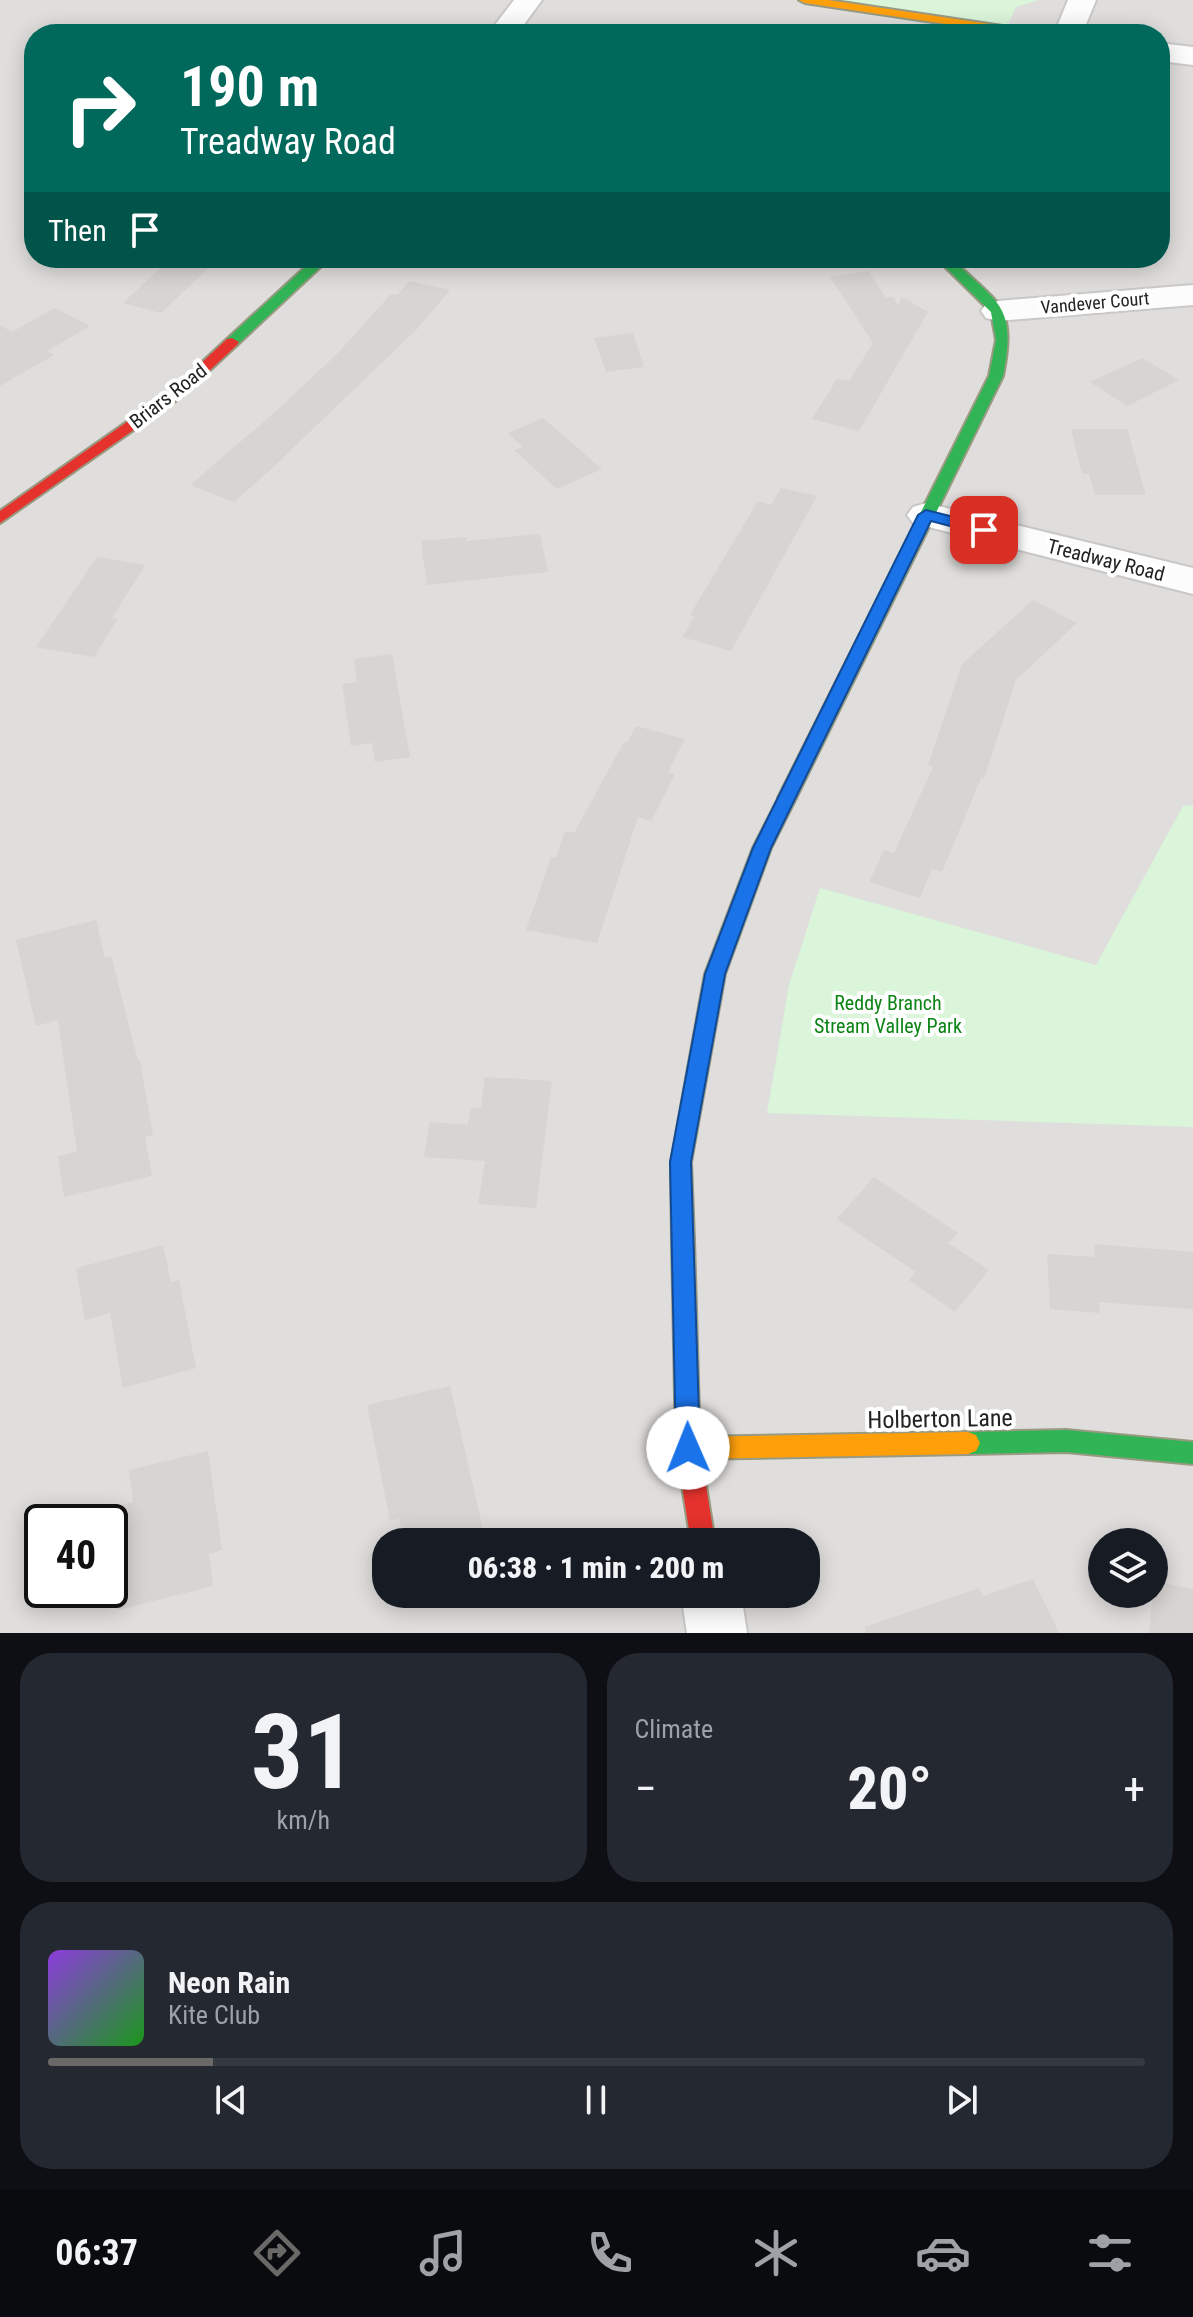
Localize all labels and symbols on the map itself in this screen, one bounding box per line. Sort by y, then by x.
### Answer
street label: Vandever Court [1040,287,1150,318]
street label: Briars Road [125,358,211,434]
pin [950,496,1018,564]
street label: Treadway Road [1045,534,1167,586]
park label: Reddy Branch Stream Valley Park [814,991,962,1038]
street label: Holberton Lane [867,1404,1013,1434]
position arrow [646,1406,730,1490]
speed limit sign: 40 [24,1504,128,1608]

